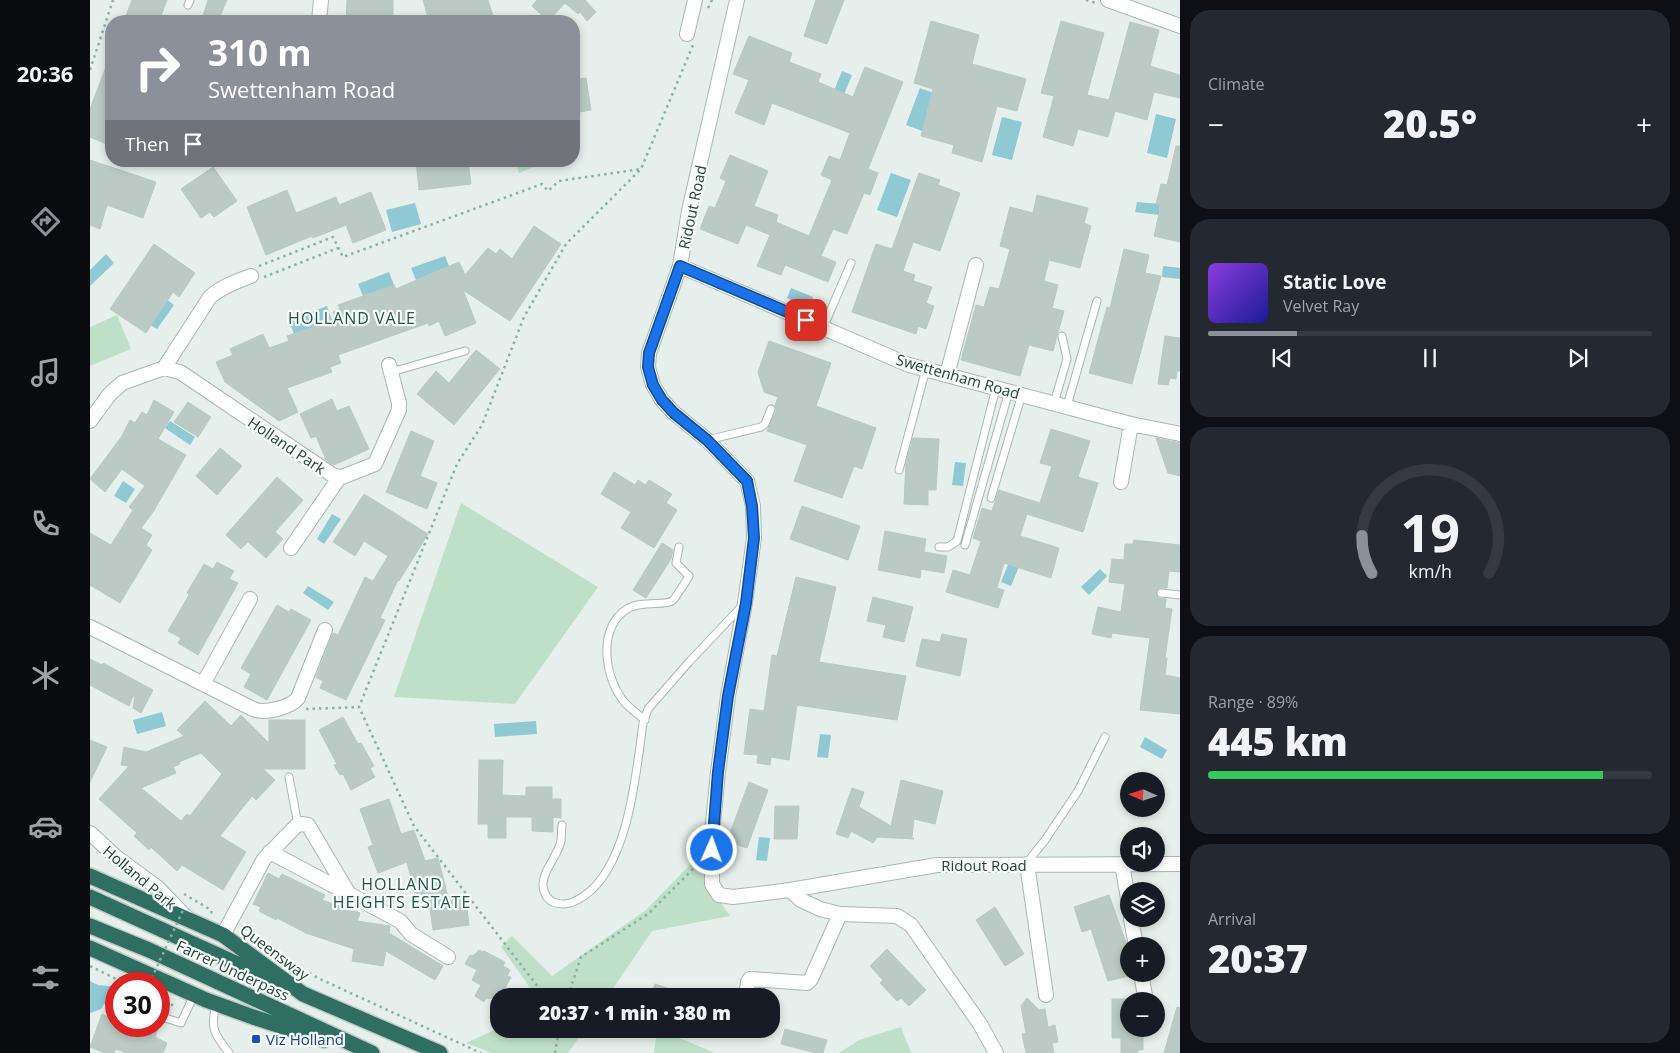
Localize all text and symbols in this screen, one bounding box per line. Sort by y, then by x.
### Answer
text: 310 m [208,29,312,76]
icon: right [125,35,190,100]
text: 20:36 [17,58,73,88]
text: Climate [1208,73,1265,95]
text: Swettenham Road [208,74,395,104]
text: 20.5° [1383,97,1477,149]
text: − [1208,105,1224,143]
text: + [1636,105,1652,143]
icon: arrive [179,130,207,158]
text: Then [125,131,169,157]
street label: Ridout Road [673,163,711,251]
icon: directions [28,204,63,239]
text: Static Love [1283,269,1386,295]
text: Velvet Ray [1283,295,1359,317]
pin [785,299,827,341]
icon: arrive [792,306,820,334]
district label: HOLLAND VALE [288,307,416,329]
icon: previous [1268,344,1296,372]
icon: pause [1416,344,1444,372]
icon: next [1564,344,1592,372]
street label: Swettenham Road [894,349,1022,403]
icon: music [28,355,63,390]
street label: Holland Park [244,412,330,478]
text: 19 [1400,496,1460,567]
icon: phone [28,506,63,541]
text: km/h [1408,559,1452,583]
icon: climate [28,658,63,693]
text: Range · 89% [1208,691,1298,713]
text: 445 km [1208,715,1348,767]
north arrow [1120,772,1165,818]
map controls [1120,772,1165,1037]
icon: car [28,809,63,844]
position arrow [685,823,737,875]
button: sound [1120,827,1165,872]
street label: Holland Park [99,841,181,914]
street label: Ridout Road [941,855,1027,875]
district label: HOLLAND HEIGHTS ESTATE [333,873,471,913]
button: layers [1120,882,1165,927]
text: Arrival [1208,908,1256,930]
street label: Queensway [236,919,314,985]
text: 20:37 [1208,932,1308,984]
street label: Farrer Underpass [173,935,293,1005]
button: + [1120,937,1165,982]
icon: filters [28,960,63,995]
speed limit sign: 30 [105,972,170,1037]
button: − [1120,992,1165,1037]
text: 20:37 · 1 min · 380 m [539,1000,731,1026]
place label: Viz Holland [266,1029,344,1049]
marker: Viz Holland [250,1033,262,1045]

